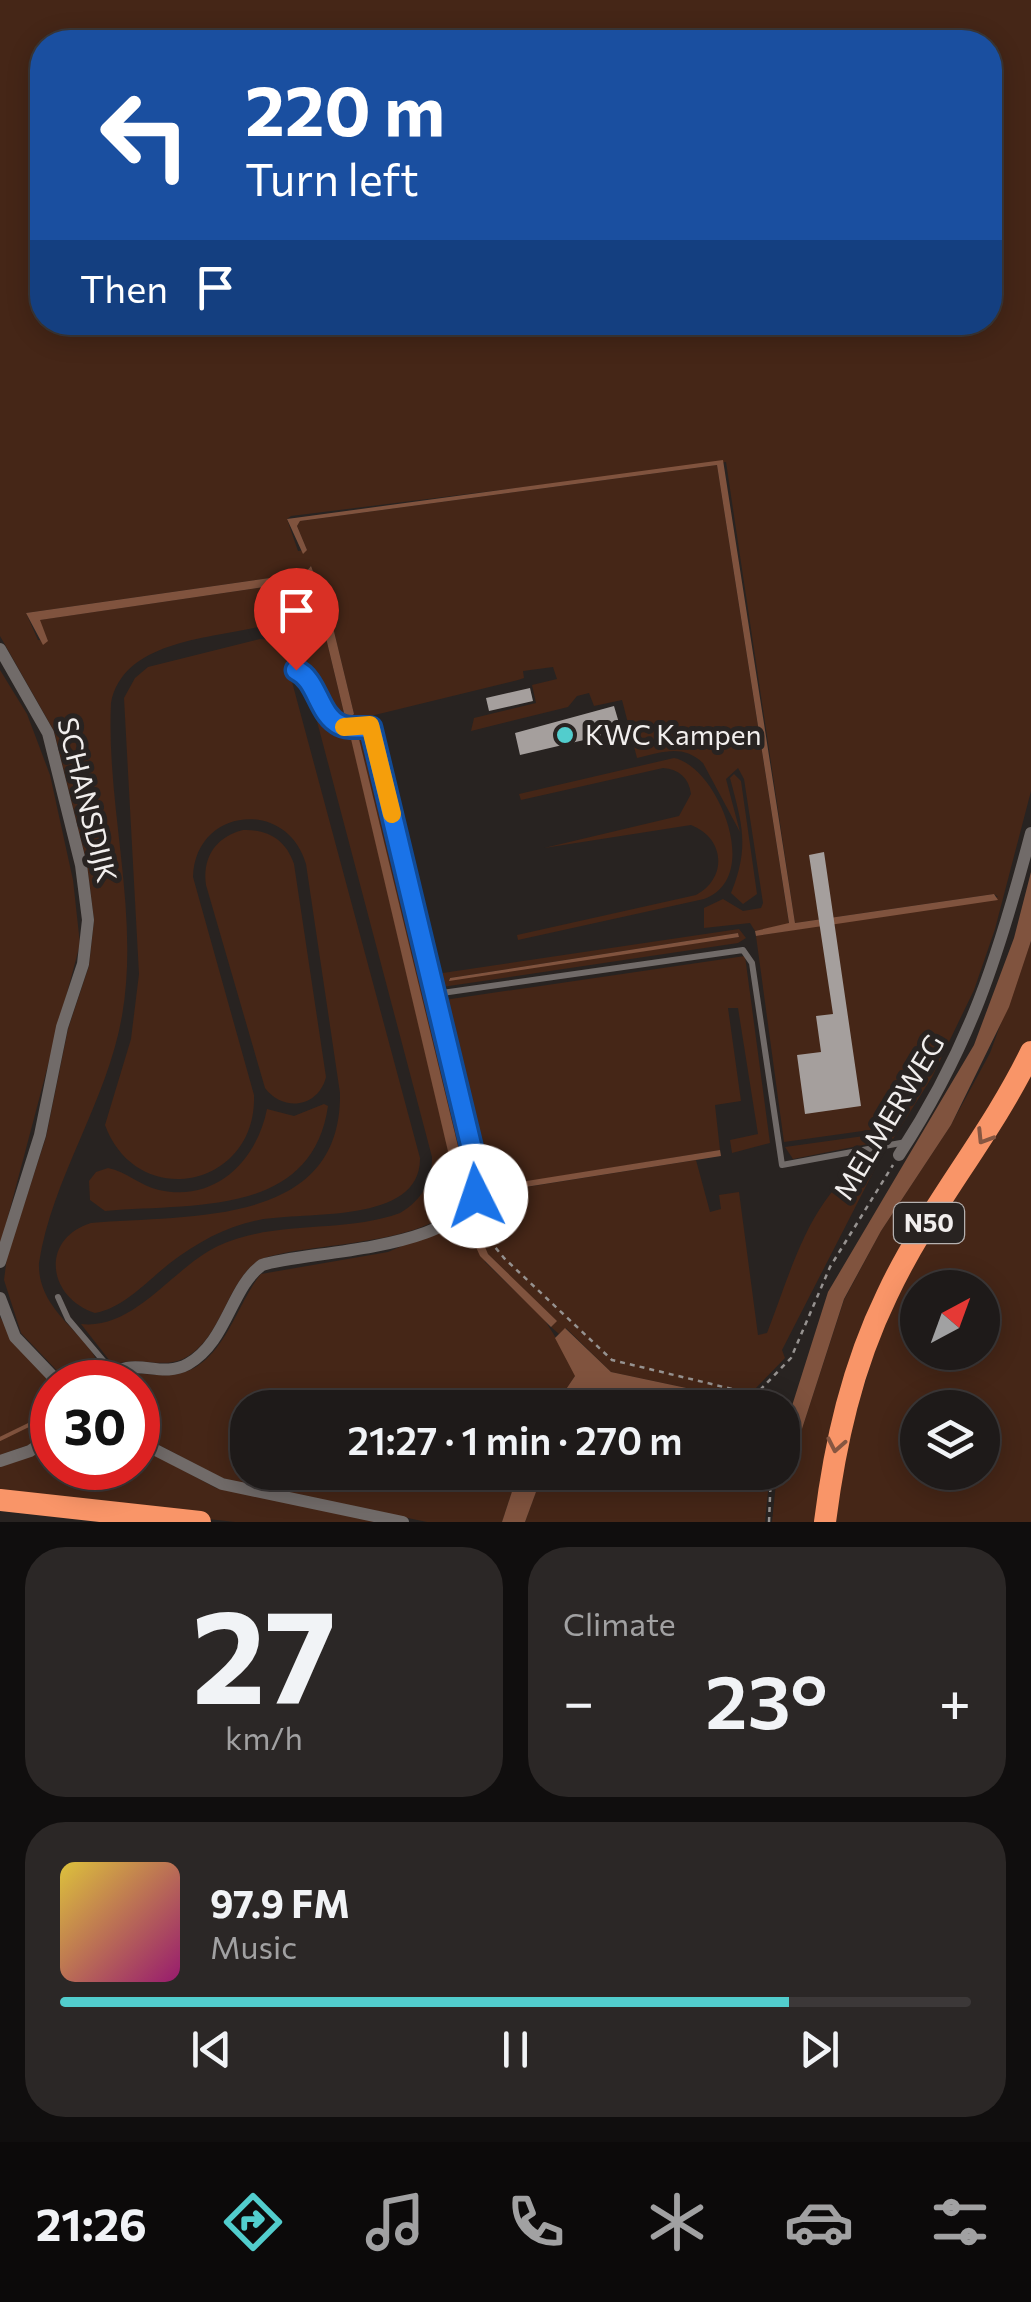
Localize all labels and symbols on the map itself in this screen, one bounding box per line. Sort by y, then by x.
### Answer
pin [254,568,339,671]
street label: SCHANSDIJK [51,714,125,886]
place label: KWC Kampen [585,717,762,751]
marker: KWC Kampen [554,724,576,746]
street label: MELMERWEG [825,1028,951,1205]
one-way arrow [978,1126,997,1144]
position arrow [424,1144,528,1248]
road number: N50 [894,1203,964,1243]
north arrow [900,1270,1000,1370]
speed limit sign: 30 [30,1360,160,1490]
one-way arrow [827,1436,848,1453]

